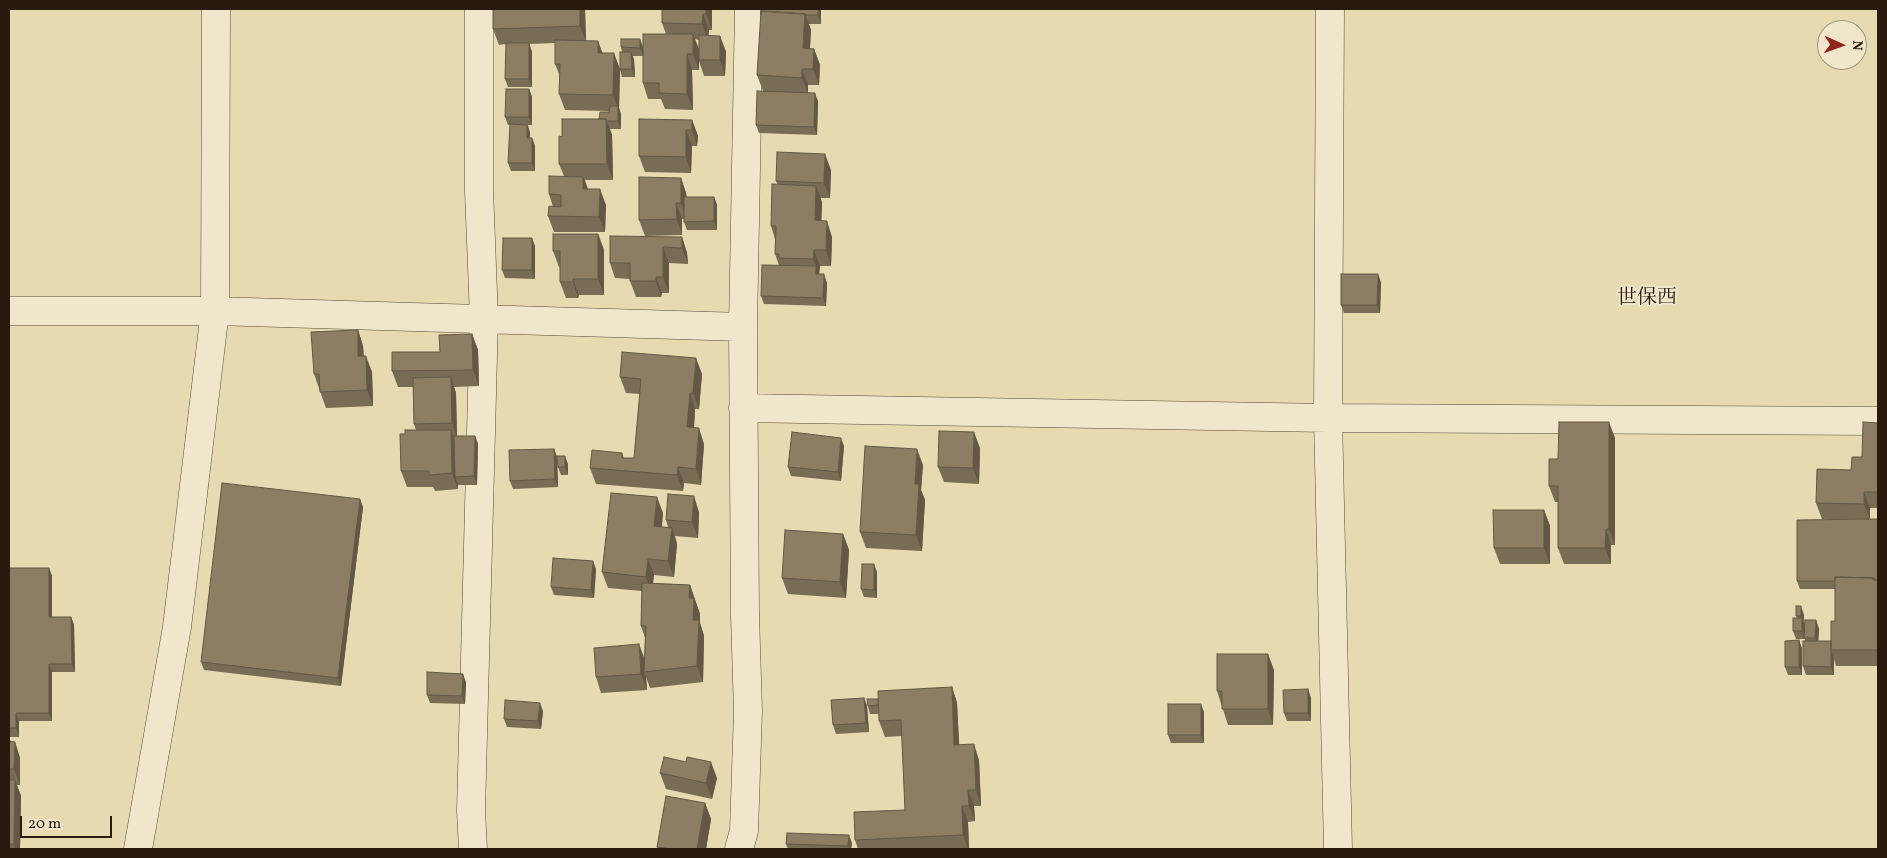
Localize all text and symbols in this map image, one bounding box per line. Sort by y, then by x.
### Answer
north arrow [1817,20,1867,70]
text: N [1847,40,1866,51]
district label: 世保西 [1617,287,1677,311]
scale bar [22,806,115,838]
text: 20 m [28,814,61,835]

